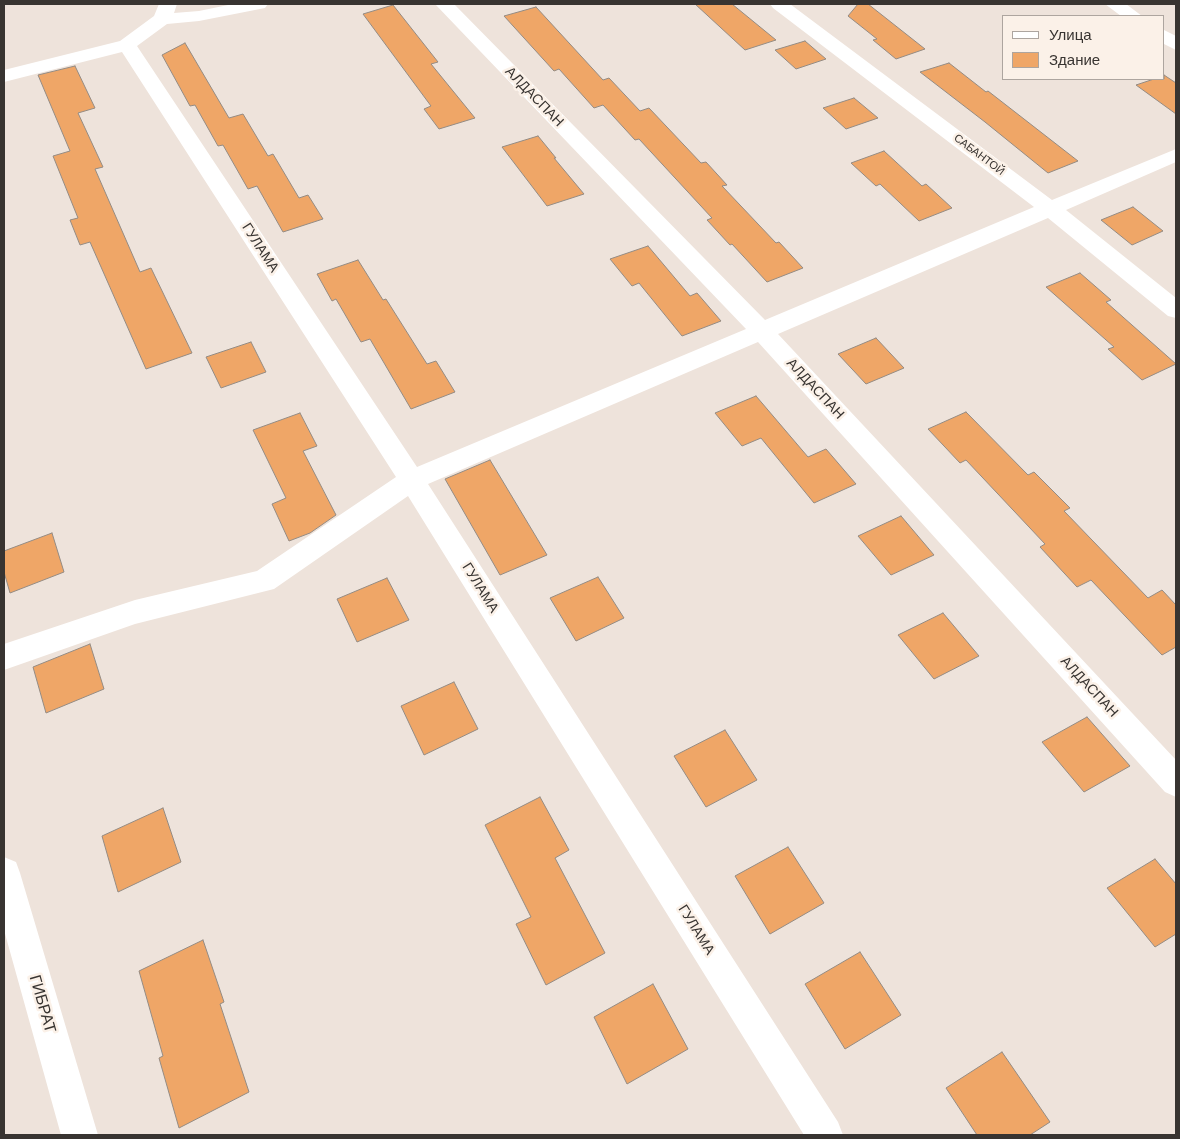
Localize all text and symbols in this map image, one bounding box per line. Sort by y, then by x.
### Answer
legend [1002,15,1165,80]
text: Улица [1049,26,1092,43]
text: Здание [1049,51,1100,68]
street label: АЛДАСПАН [501,63,567,131]
street label: САБАНТОЙ [951,132,1007,178]
street label: ГУЛАМА [238,220,282,276]
street label: АЛДАСПАН [783,355,847,423]
street label: ГУЛАМА [458,560,502,616]
street label: АЛДАСПАН [1057,653,1121,721]
street label: ГУЛАМА [674,902,718,958]
street label: ГИБРАТ [25,973,59,1035]

